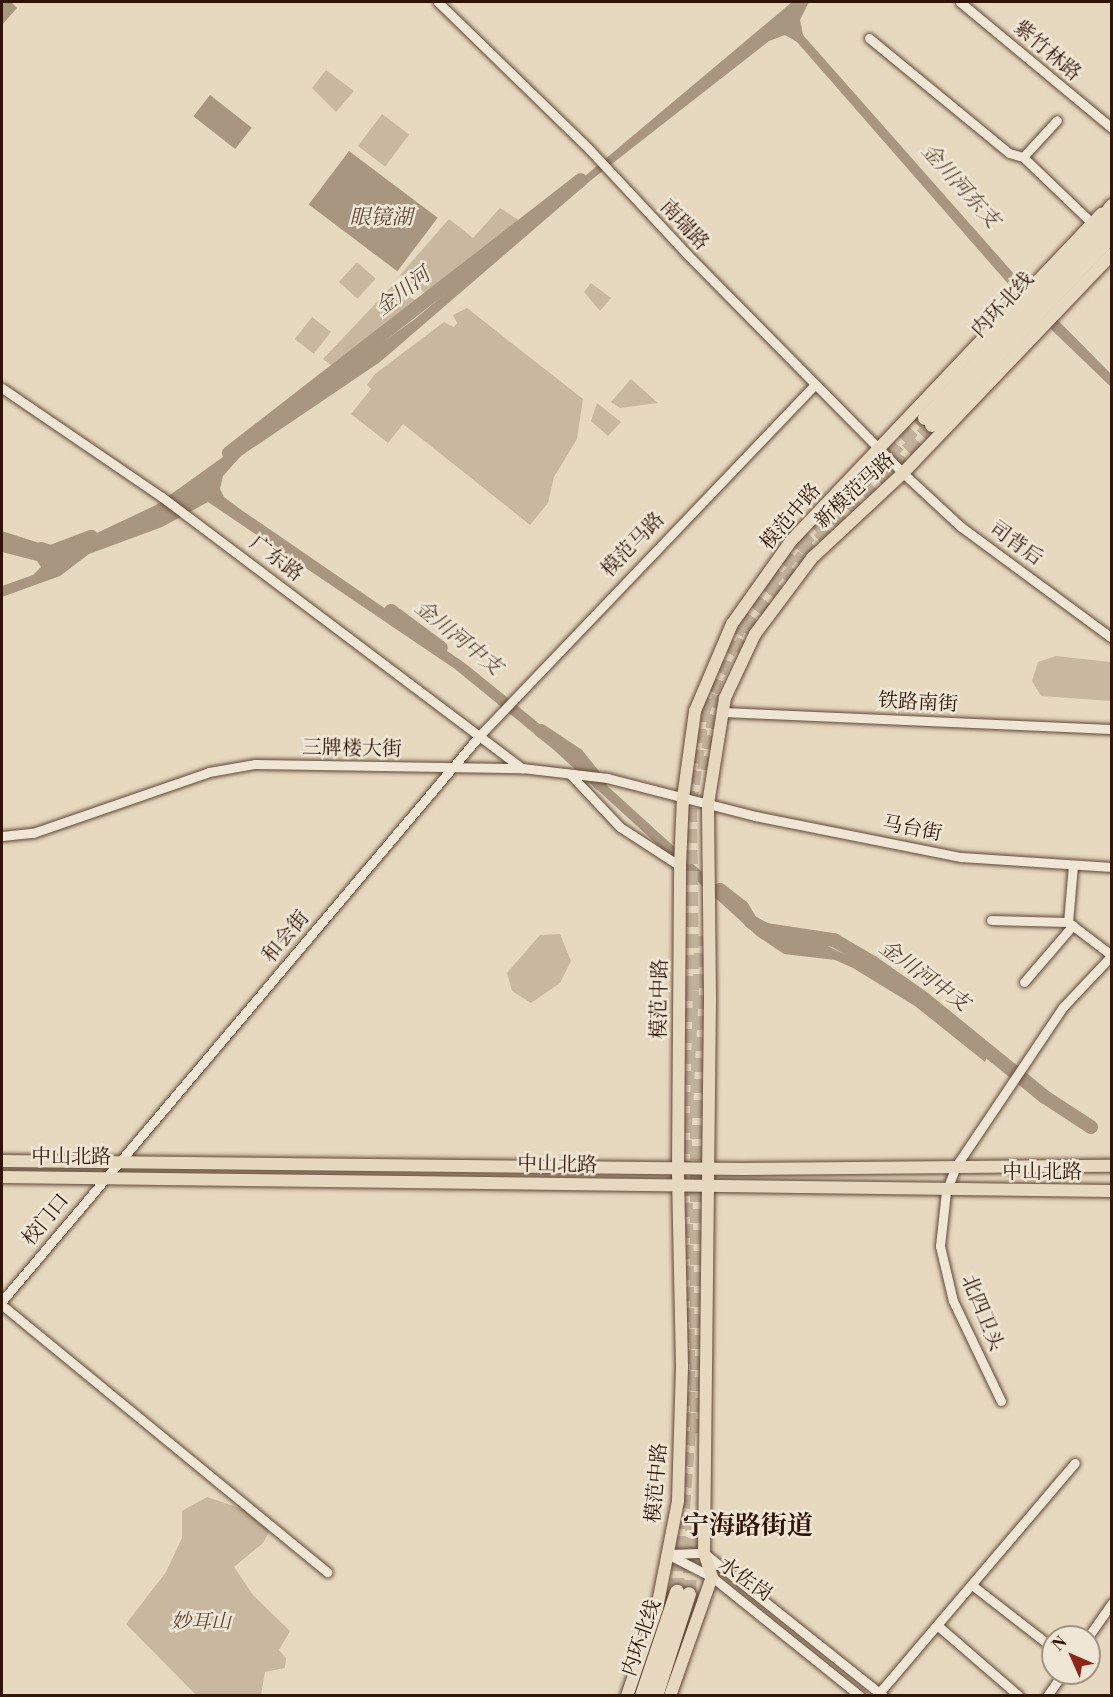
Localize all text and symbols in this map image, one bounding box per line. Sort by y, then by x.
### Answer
street label: 紫竹林路 [1009,16,1085,86]
water label: 金川河东支 [916,139,1004,233]
street label: 南瑞路 [655,195,713,255]
water label: 眼镜湖 [350,205,412,231]
water label: 金川河 [370,263,436,321]
street label: 内环北线 [967,268,1039,342]
street label: 新模范马路 [810,448,900,534]
street label: 模范中路 [756,479,826,555]
street label: 模范马路 [597,508,669,582]
street label: 司背后 [985,517,1047,571]
street label: 广东路 [245,531,307,587]
water label: 金川河中支 [409,595,507,681]
street label: 铁路南街 [877,689,959,717]
street label: 三牌楼大街 [302,736,402,762]
street label: 马台街 [880,811,944,847]
street label: 和会街 [258,906,314,968]
water label: 金川河中支 [874,935,974,1017]
street label: 模范中路 [647,959,673,1039]
street label: 中山北路 [31,1145,111,1169]
street label: 中山北路 [517,1152,597,1178]
street label: 中山北路 [1002,1160,1082,1184]
street label: 校门口 [18,1189,74,1251]
street label: 北四卫头 [956,1271,1008,1355]
street label: 模范中路 [642,1442,672,1524]
district label: 宁海路街道 [683,1511,813,1543]
street label: 水佐岗 [714,1553,776,1607]
street label: 内环北线 [618,1596,666,1680]
park label: 妙耳山 [171,1610,231,1634]
north arrow [1041,1625,1101,1685]
text: N [1048,1632,1071,1655]

